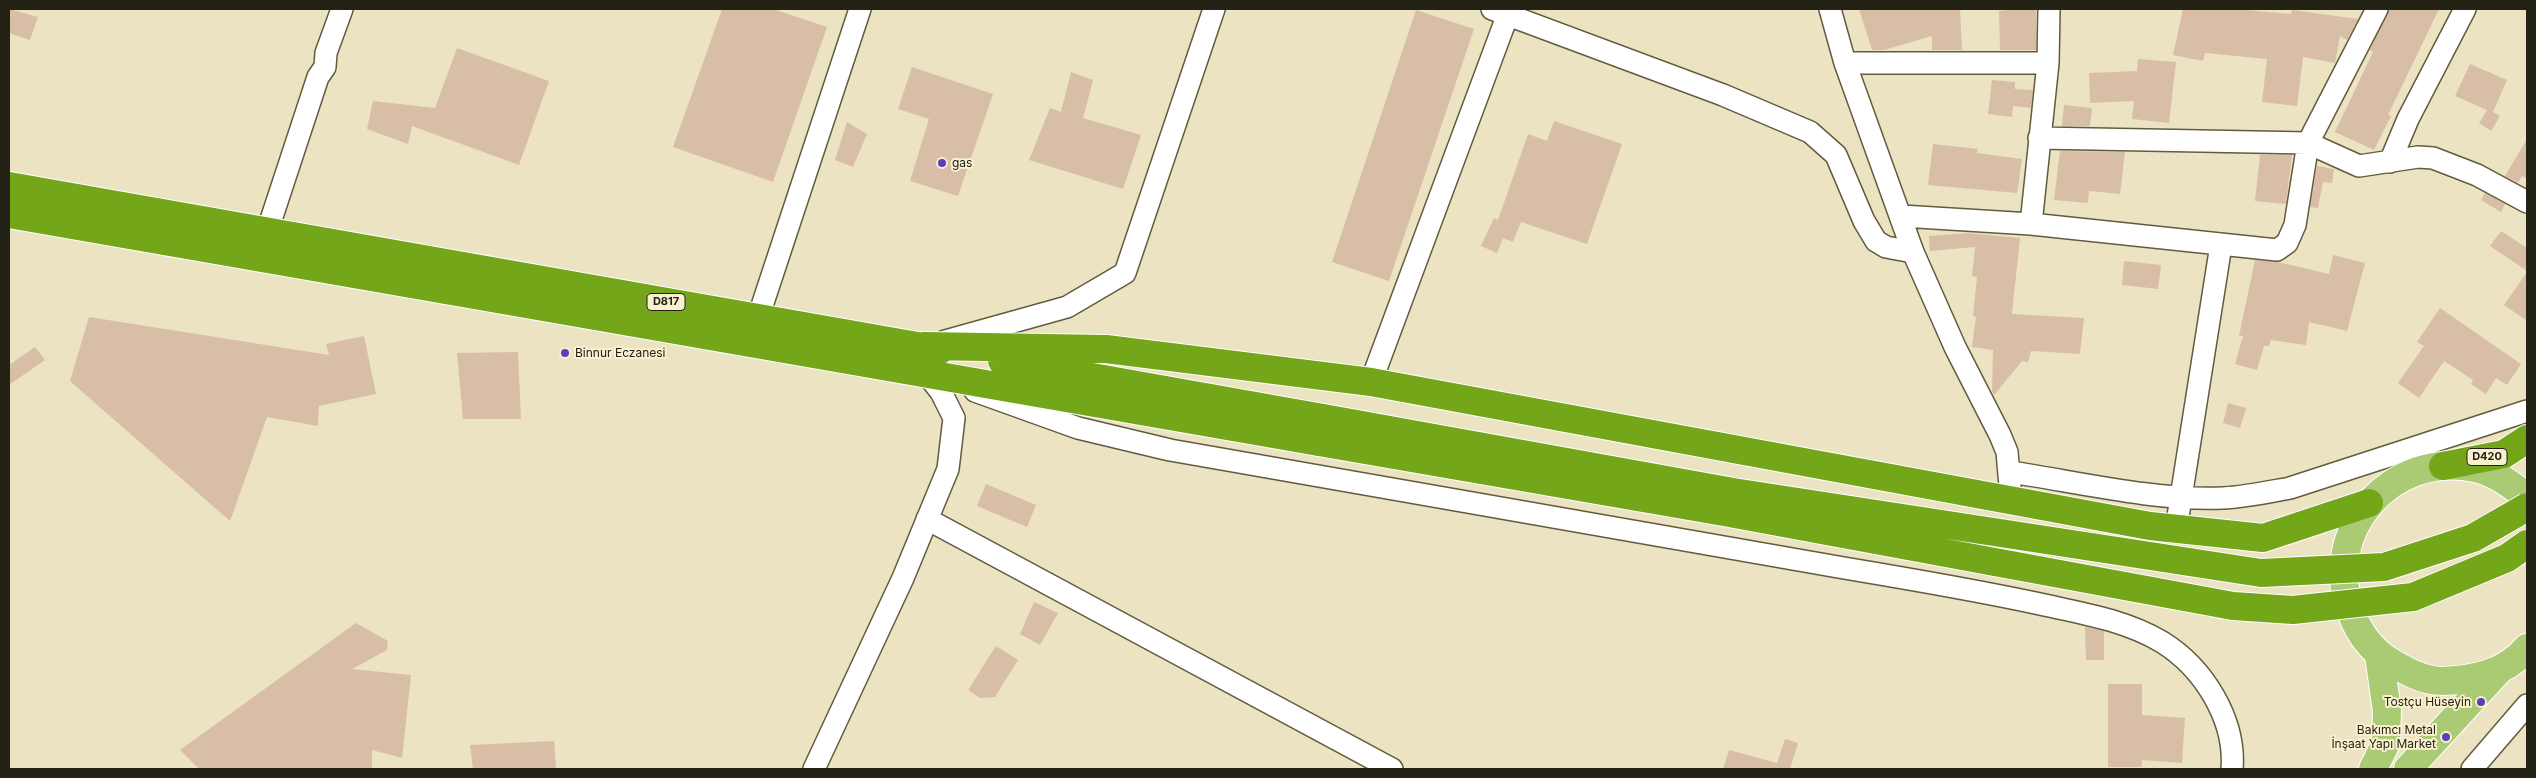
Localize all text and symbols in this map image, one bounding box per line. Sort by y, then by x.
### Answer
place label: gas [952,156,972,170]
marker: gas [936,157,948,169]
road number: D817 [647,294,685,310]
place label: Binnur Eczanesi [575,346,666,360]
marker: Binnur Eczanesi [559,347,571,359]
road number: D420 [2467,448,2507,466]
place label: Tostçu Hüseyin [2384,695,2471,709]
marker: Tostçu Hüseyin [2475,696,2487,708]
place label: Bakımcı Metal İnşaat Yapı Market [2331,723,2436,751]
marker: Bakımcı Metal İnşaat Yapı Market [2440,731,2452,743]

